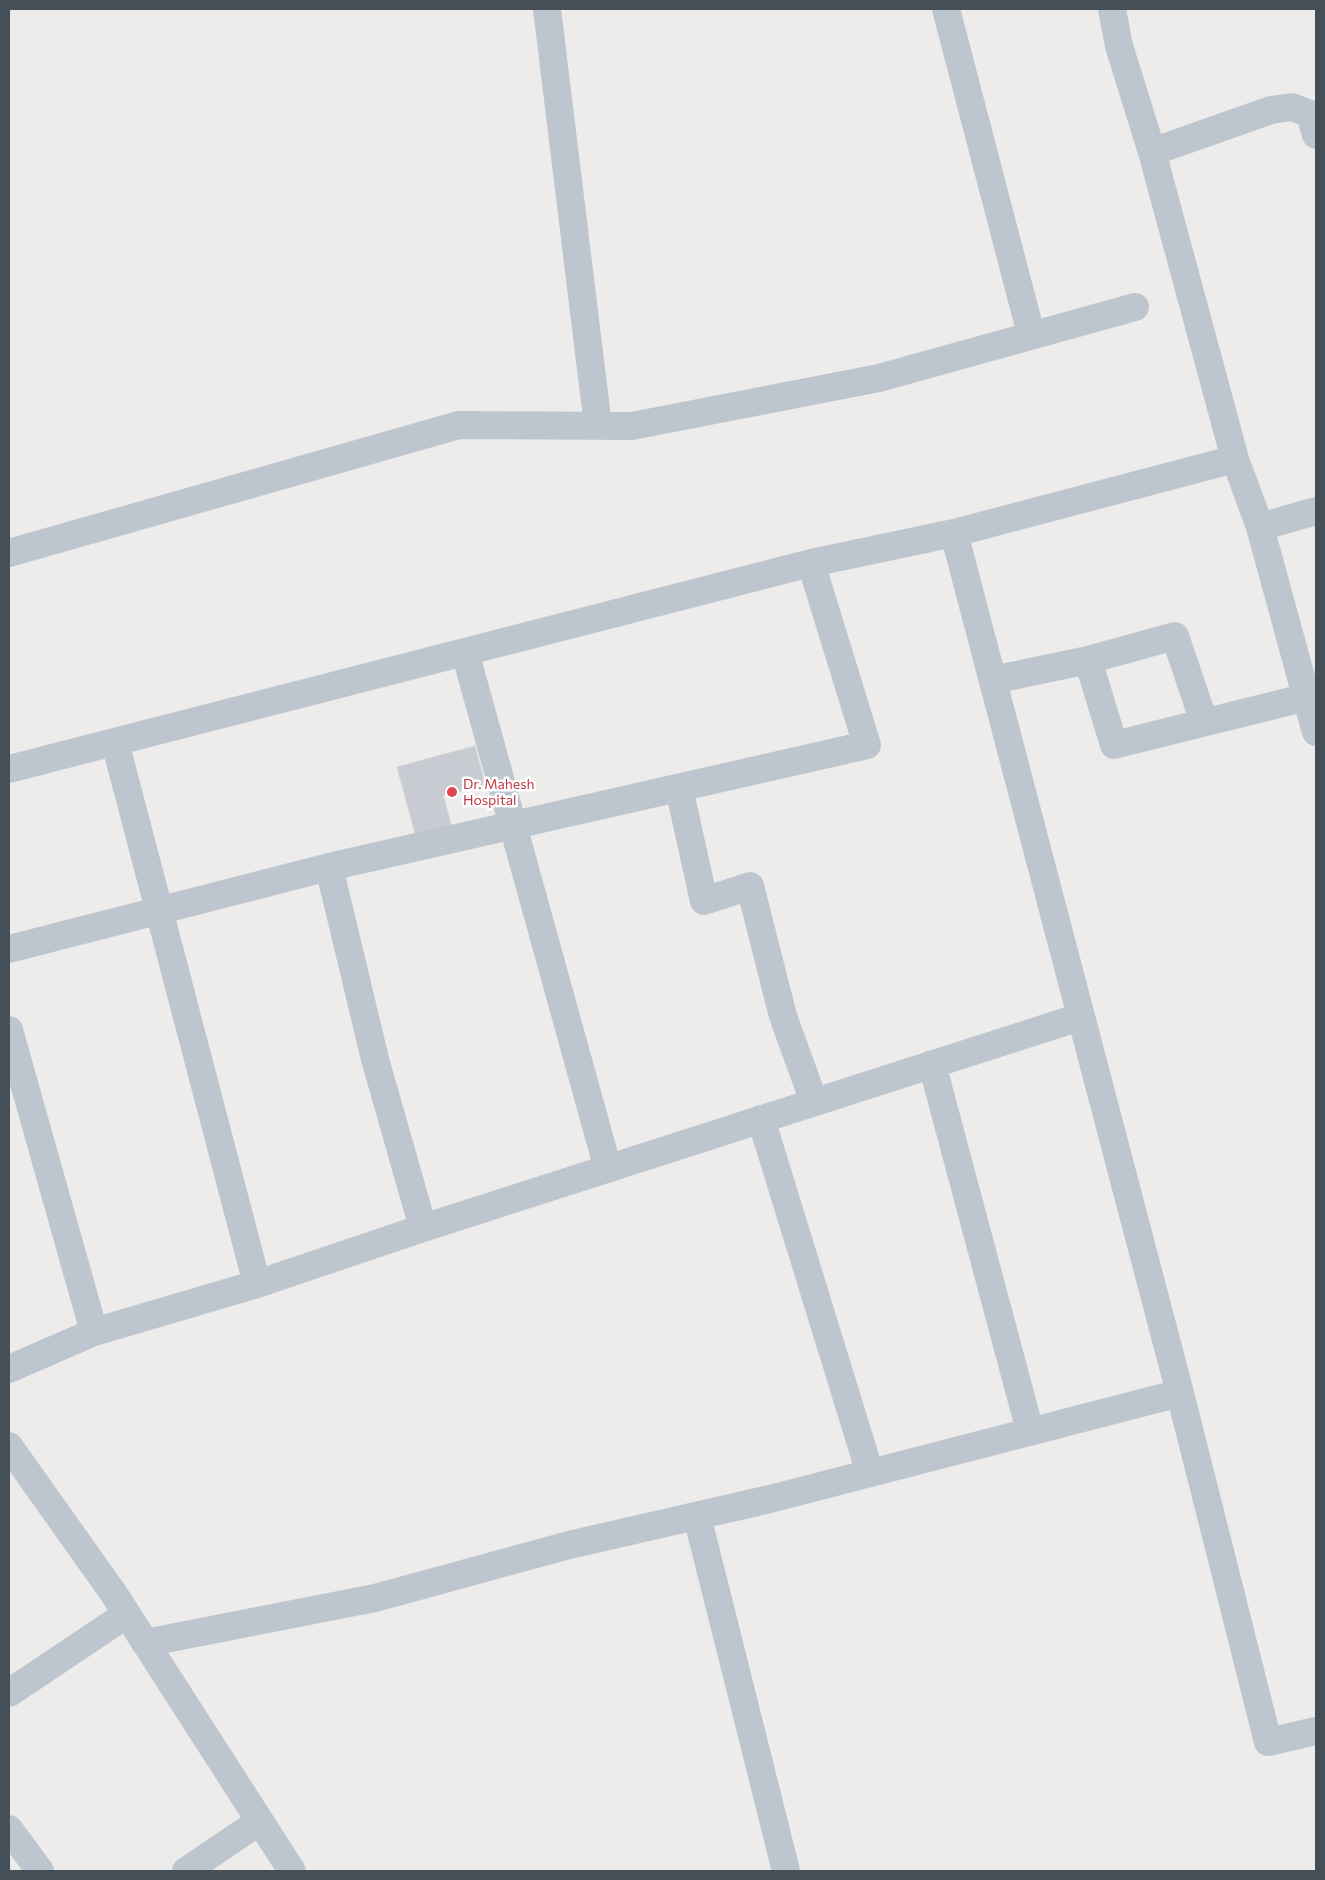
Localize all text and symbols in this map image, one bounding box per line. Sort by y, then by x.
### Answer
place label: Dr. Mahesh Hospital [463,776,535,809]
marker: Dr. Mahesh Hospital [445,785,459,799]

